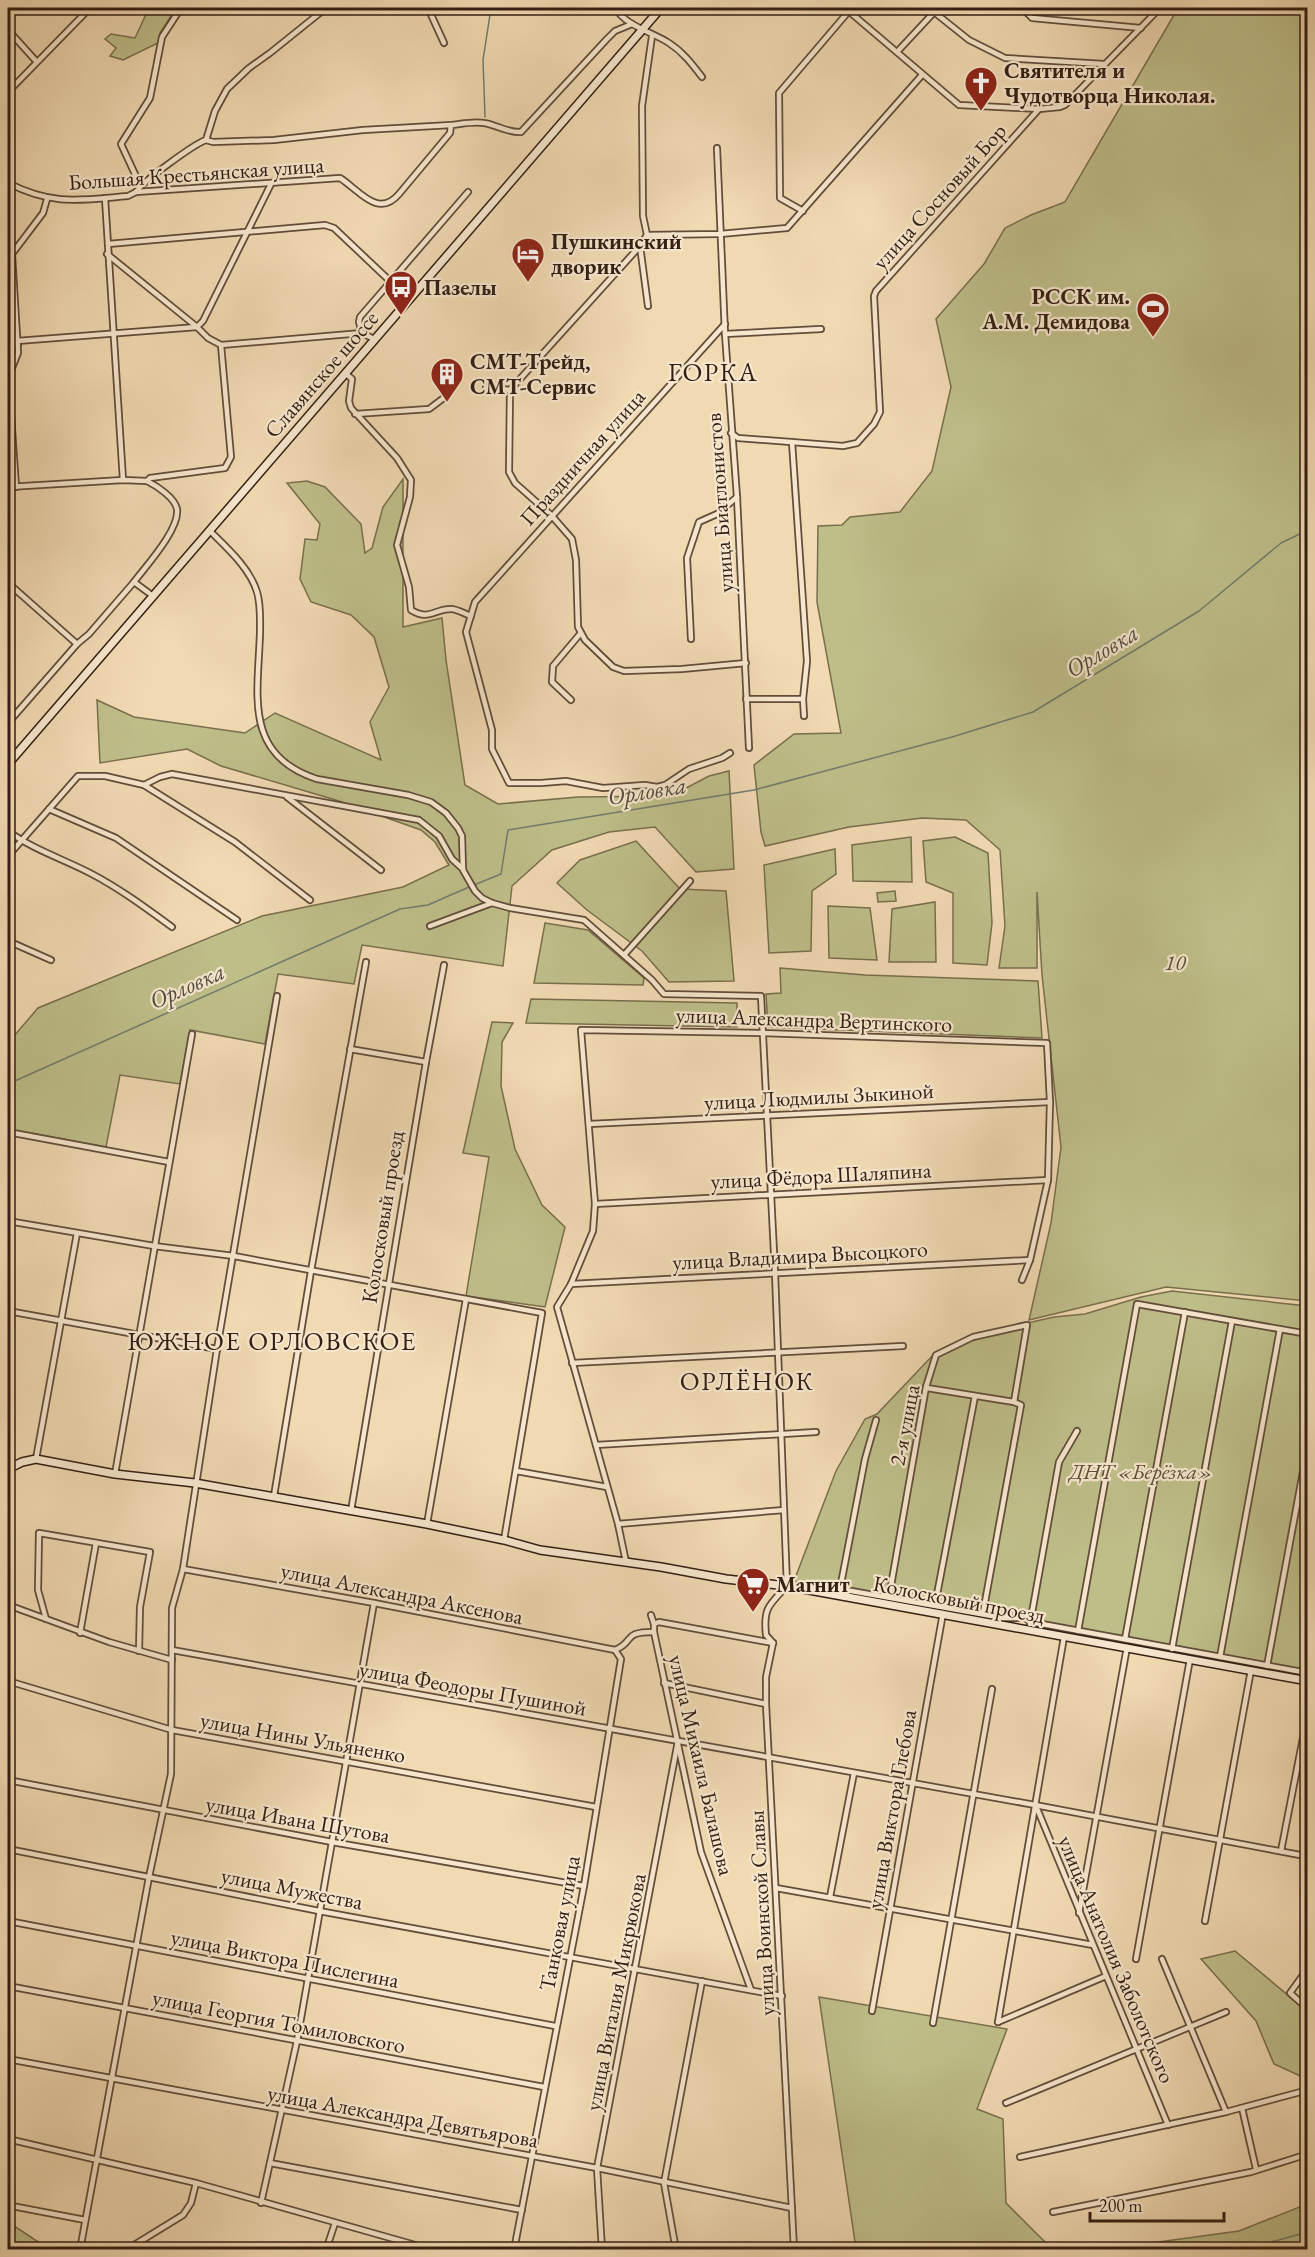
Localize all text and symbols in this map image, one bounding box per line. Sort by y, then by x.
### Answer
place label: Святителя и Чудотворца Николая. [1004,56,1216,110]
church icon: Святителя и Чудотворца Николая. [963,65,999,112]
street label: улица Сосновый Бор [866,117,1013,276]
street label: Большая Крестьянская улица [67,150,325,197]
place label: Пушкинский дворик [551,227,682,281]
hotel icon: Пушкинский дворик [510,236,546,283]
bus stop icon: Пазелы [383,269,419,316]
place label: Пазелы [424,273,497,302]
place label: РССК им. А.М. Демидова [981,282,1130,336]
sports icon: РССК им. А.М. Демидова [1135,291,1171,338]
street label: Славянское шоссе [258,304,385,444]
place label: СМТ-Трейд, СМТ-Сервис [470,347,596,401]
district label: ГОРКА [668,355,758,389]
building icon: СМТ-Трейд, СМТ-Сервис [429,356,465,403]
street label: Праздничная улица [513,383,652,532]
street label: улица Биатлонистов [699,412,740,594]
water label: Орловка [1060,617,1144,684]
water label: Орловка [605,769,689,812]
park label: 10 [1164,948,1187,977]
water label: Орловка [144,955,229,1016]
street label: улица Александра Вертинского [675,1000,953,1039]
street label: улица Людмилы Зыкиной [703,1076,935,1117]
street label: Колосковый проезд [355,1129,410,1305]
street label: улица Фёдора Шаляпина [710,1155,932,1196]
street label: улица Владимира Высоцкого [671,1234,929,1277]
district label: ЮЖНОЕ ОРЛОВСКОЕ [127,1324,417,1358]
district label: ОРЛЁНОК [680,1364,814,1398]
street label: 2-я улица [882,1382,927,1468]
park label: ДНТ «Берёзка» [1067,1457,1213,1486]
street label: улица Александра Аксенова [278,1556,526,1631]
supermarket icon: Магнит [735,1566,771,1613]
street label: Колосковый проезд [871,1569,1047,1630]
place label: Магнит [776,1570,850,1599]
street label: улица Михаила Балашова [662,1652,741,1879]
street label: улица Феодоры Пушиной [357,1654,589,1723]
street label: улица Нины Ульяненко [198,1705,408,1770]
street label: улица Виктора Глебова [860,1707,923,1911]
street label: улица Ивана Шутова [204,1789,393,1850]
street label: улица Воинской Славы [742,1809,781,2017]
street label: улица Анатолия Заболотского [1051,1831,1182,2087]
street label: Танковая улица [532,1853,587,1993]
street label: улица Мужества [219,1861,365,1916]
street label: улица Виталия Микрюкова [578,1871,653,2113]
street label: улица Виктора Пислегина [168,1922,402,1995]
street label: улица Георгия Томиловского [150,1983,408,2060]
street label: улица Александра Девятьярова [265,2078,541,2155]
scale bar [1090,2185,1224,2223]
text: 200 m [1099,2194,1143,2217]

